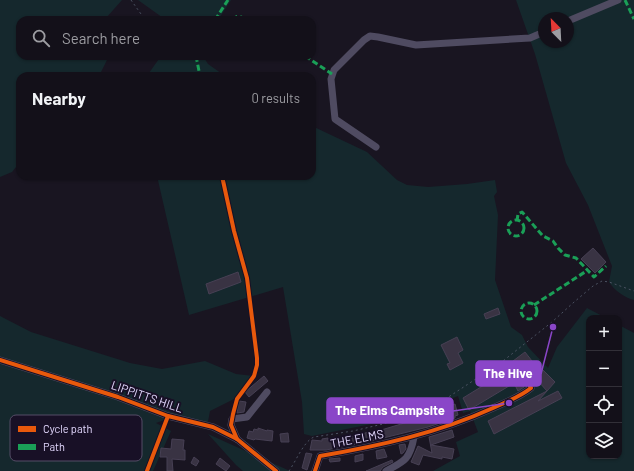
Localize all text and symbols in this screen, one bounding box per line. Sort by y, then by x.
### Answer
north arrow [538,12,574,48]
search box [16,16,316,60]
icon: search [30,27,52,49]
text: Search here [62,29,140,47]
text: Nearby [32,88,86,108]
text: 0 results [251,90,300,106]
map controls [586,315,622,459]
button: + [586,315,622,351]
button: − [586,351,622,387]
callout: The Hive [476,361,541,386]
text: The Hive [483,365,533,381]
street label: LIPPITTS HILL [110,377,185,415]
button: locate [586,387,622,423]
callout: The Elms Campsite [327,398,453,423]
text: The Elms Campsite [335,402,445,418]
legend [10,415,142,461]
text: Cycle path [43,422,93,435]
button: layers [586,423,622,459]
street label: THE ELMS [329,426,385,450]
text: Path [43,440,65,453]

